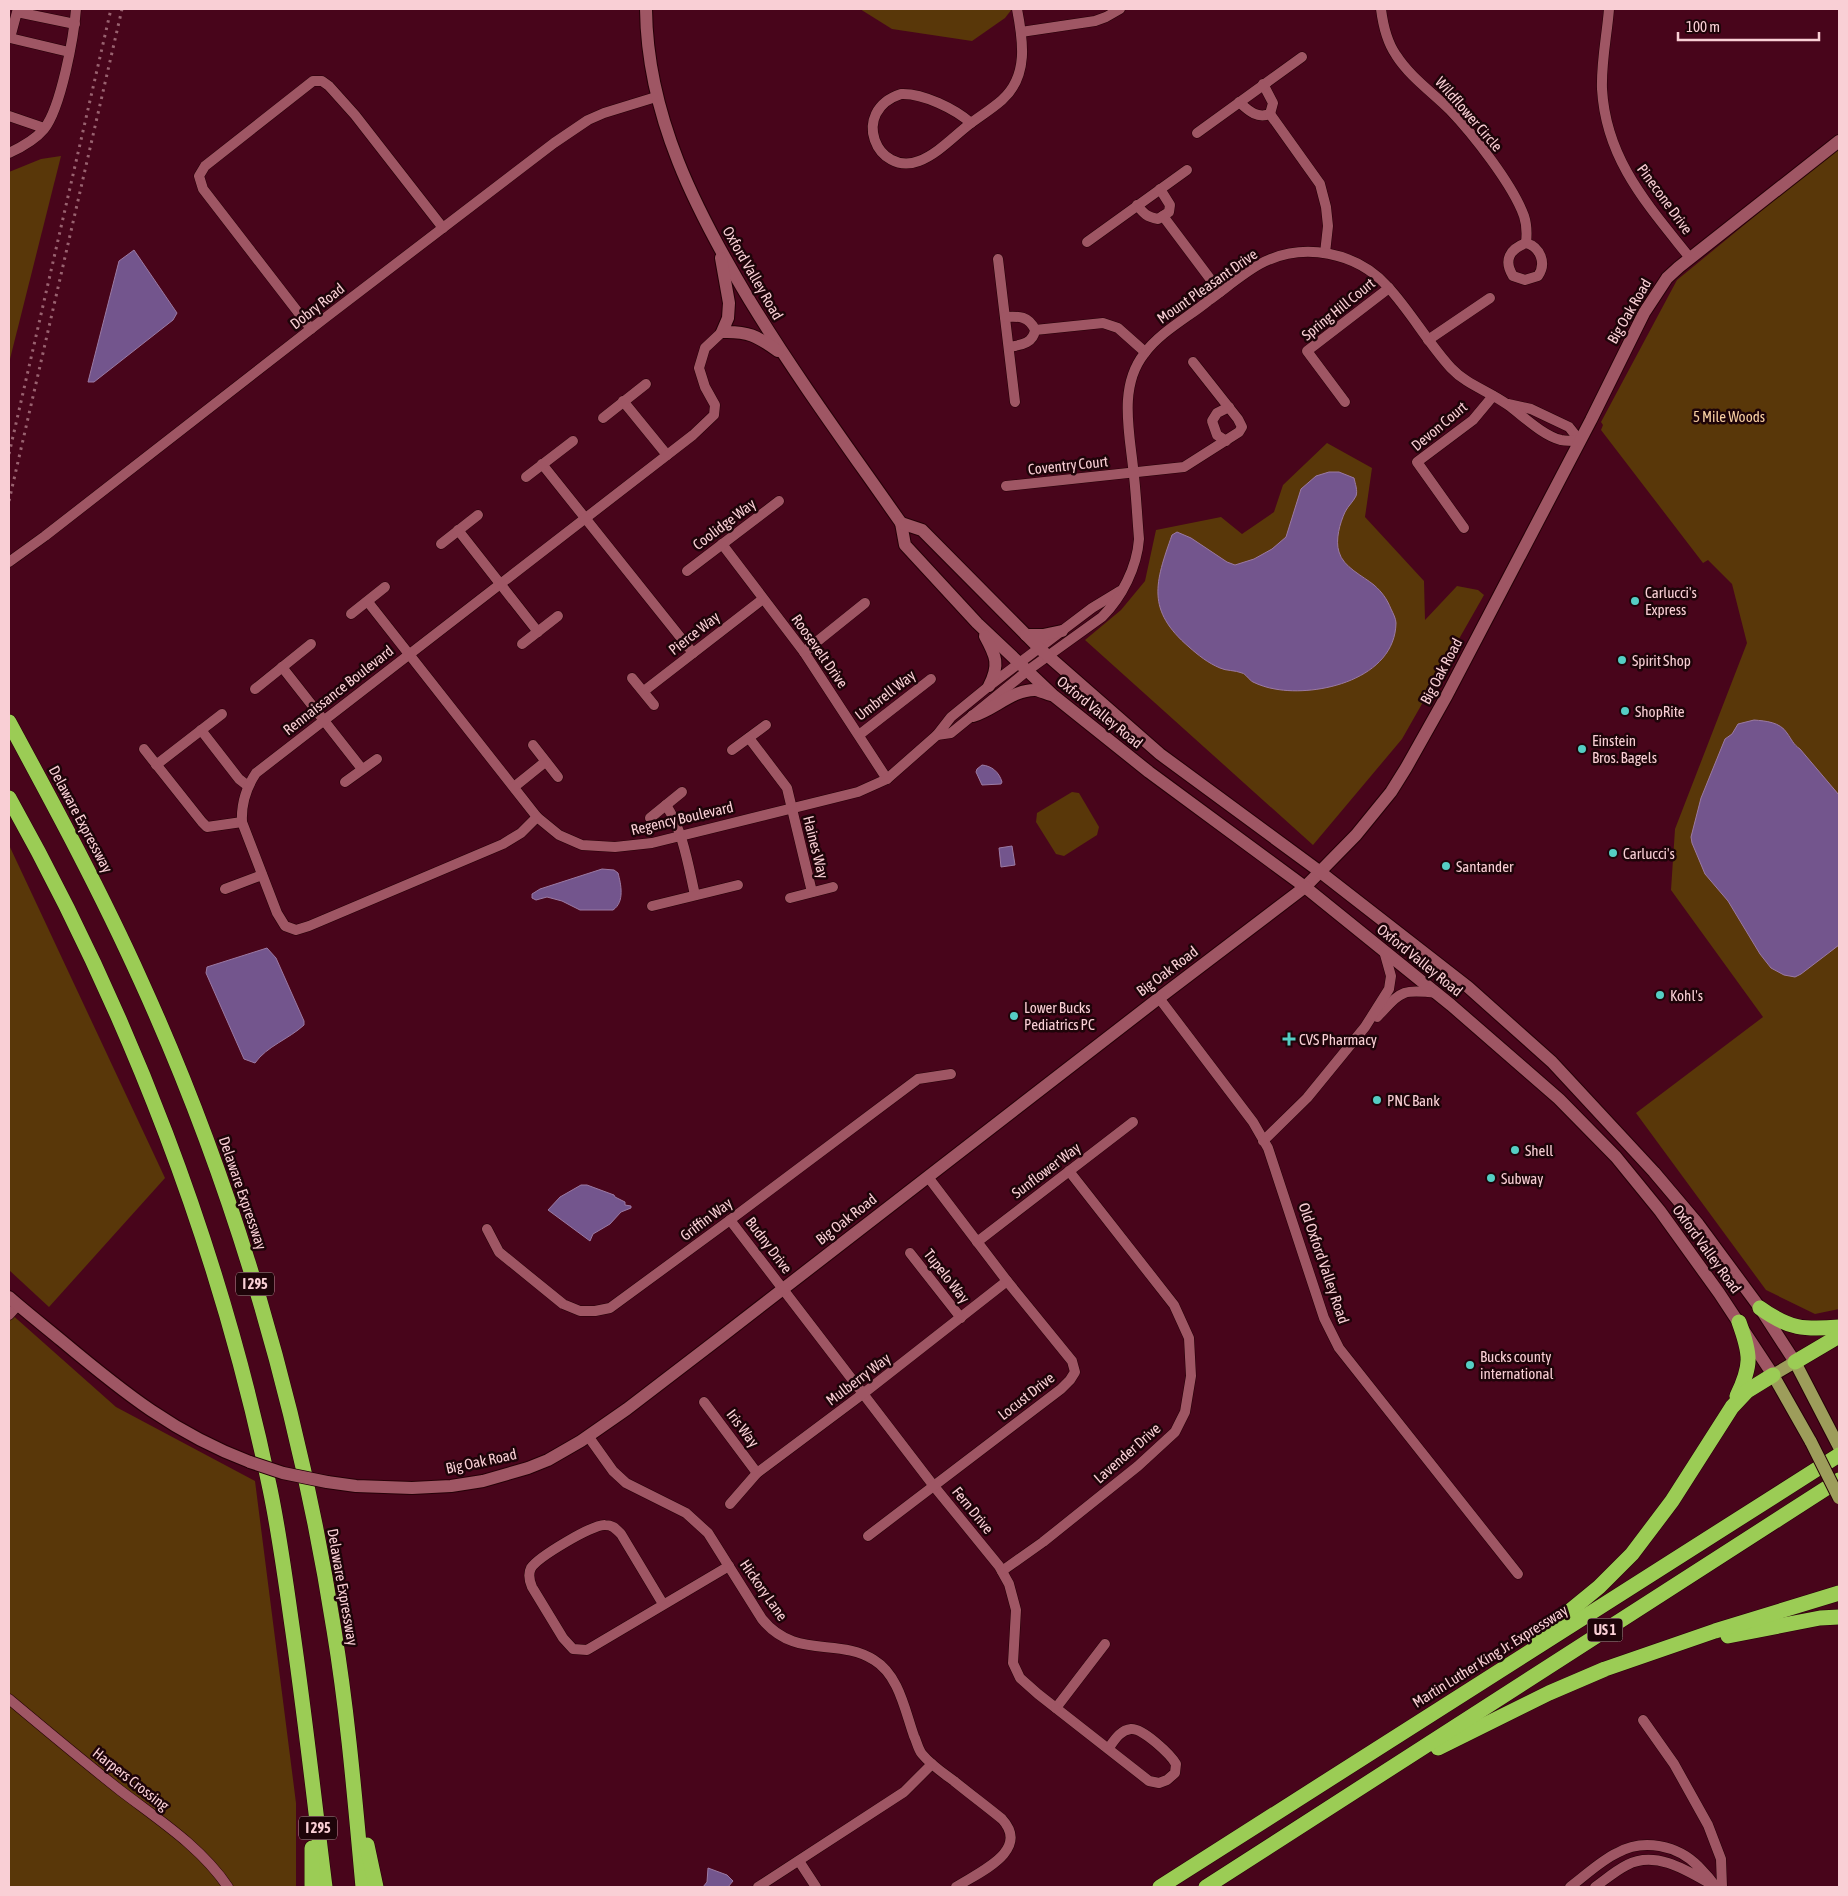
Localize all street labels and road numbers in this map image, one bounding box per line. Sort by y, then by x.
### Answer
street label: Wildflower Circle [1432,73,1506,155]
street label: Pinecone Drive [1634,161,1696,237]
street label: Oxford Valley Road [719,223,787,323]
street label: Mount Pleasant Drive [1154,245,1260,327]
street label: Spring Hill Court [1298,274,1378,344]
street label: Big Oak Road [1604,276,1654,346]
street label: Dobry Road [287,280,347,332]
street label: Devon Court [1408,398,1470,454]
street label: Coventry Court [1027,452,1109,478]
street label: Coolidge Way [689,495,759,553]
street label: Pierce Way [665,608,723,658]
street label: Roosevelt Drive [788,611,852,691]
street label: Big Oak Road [1417,635,1465,707]
street label: Rennaissance Boulevard [280,642,396,738]
street label: Umbrell Way [852,666,918,724]
street label: Oxford Valley Road [1054,672,1146,752]
street label: Delaware Expressway [46,763,116,875]
street label: Regency Boulevard [629,798,735,838]
street label: Haines Way [800,814,832,880]
street label: Oxford Valley Road [1374,920,1466,1000]
street label: Big Oak Road [1133,943,1201,999]
street label: Delaware Expressway [216,1134,270,1252]
street label: Sunflower Way [1008,1139,1084,1201]
street label: Big Oak Road [812,1190,880,1248]
street label: Griffin Way [677,1194,735,1244]
street label: Old Oxford Valley Road [1295,1200,1353,1326]
street label: Oxford Valley Road [1669,1202,1745,1296]
street label: Budny Drive [742,1213,796,1277]
street label: Tupelo Way [921,1246,973,1306]
road number: I 295 [236,1272,274,1296]
street label: Mulberry Way [823,1349,893,1409]
street label: Locust Drive [995,1369,1058,1423]
street label: Iris Way [723,1406,763,1450]
street label: Lavender Drive [1090,1419,1164,1486]
street label: Big Oak Road [444,1445,518,1477]
street label: Fern Drive [949,1483,997,1537]
street label: Delaware Expressway [324,1527,362,1647]
street label: Hickory Lane [737,1556,791,1624]
street label: Martin Luther King Jr. Expressway [1409,1601,1571,1711]
road number: US 1 [1588,1618,1622,1642]
street label: Harpers Crossing [90,1744,173,1814]
road number: I 295 [299,1816,337,1840]

